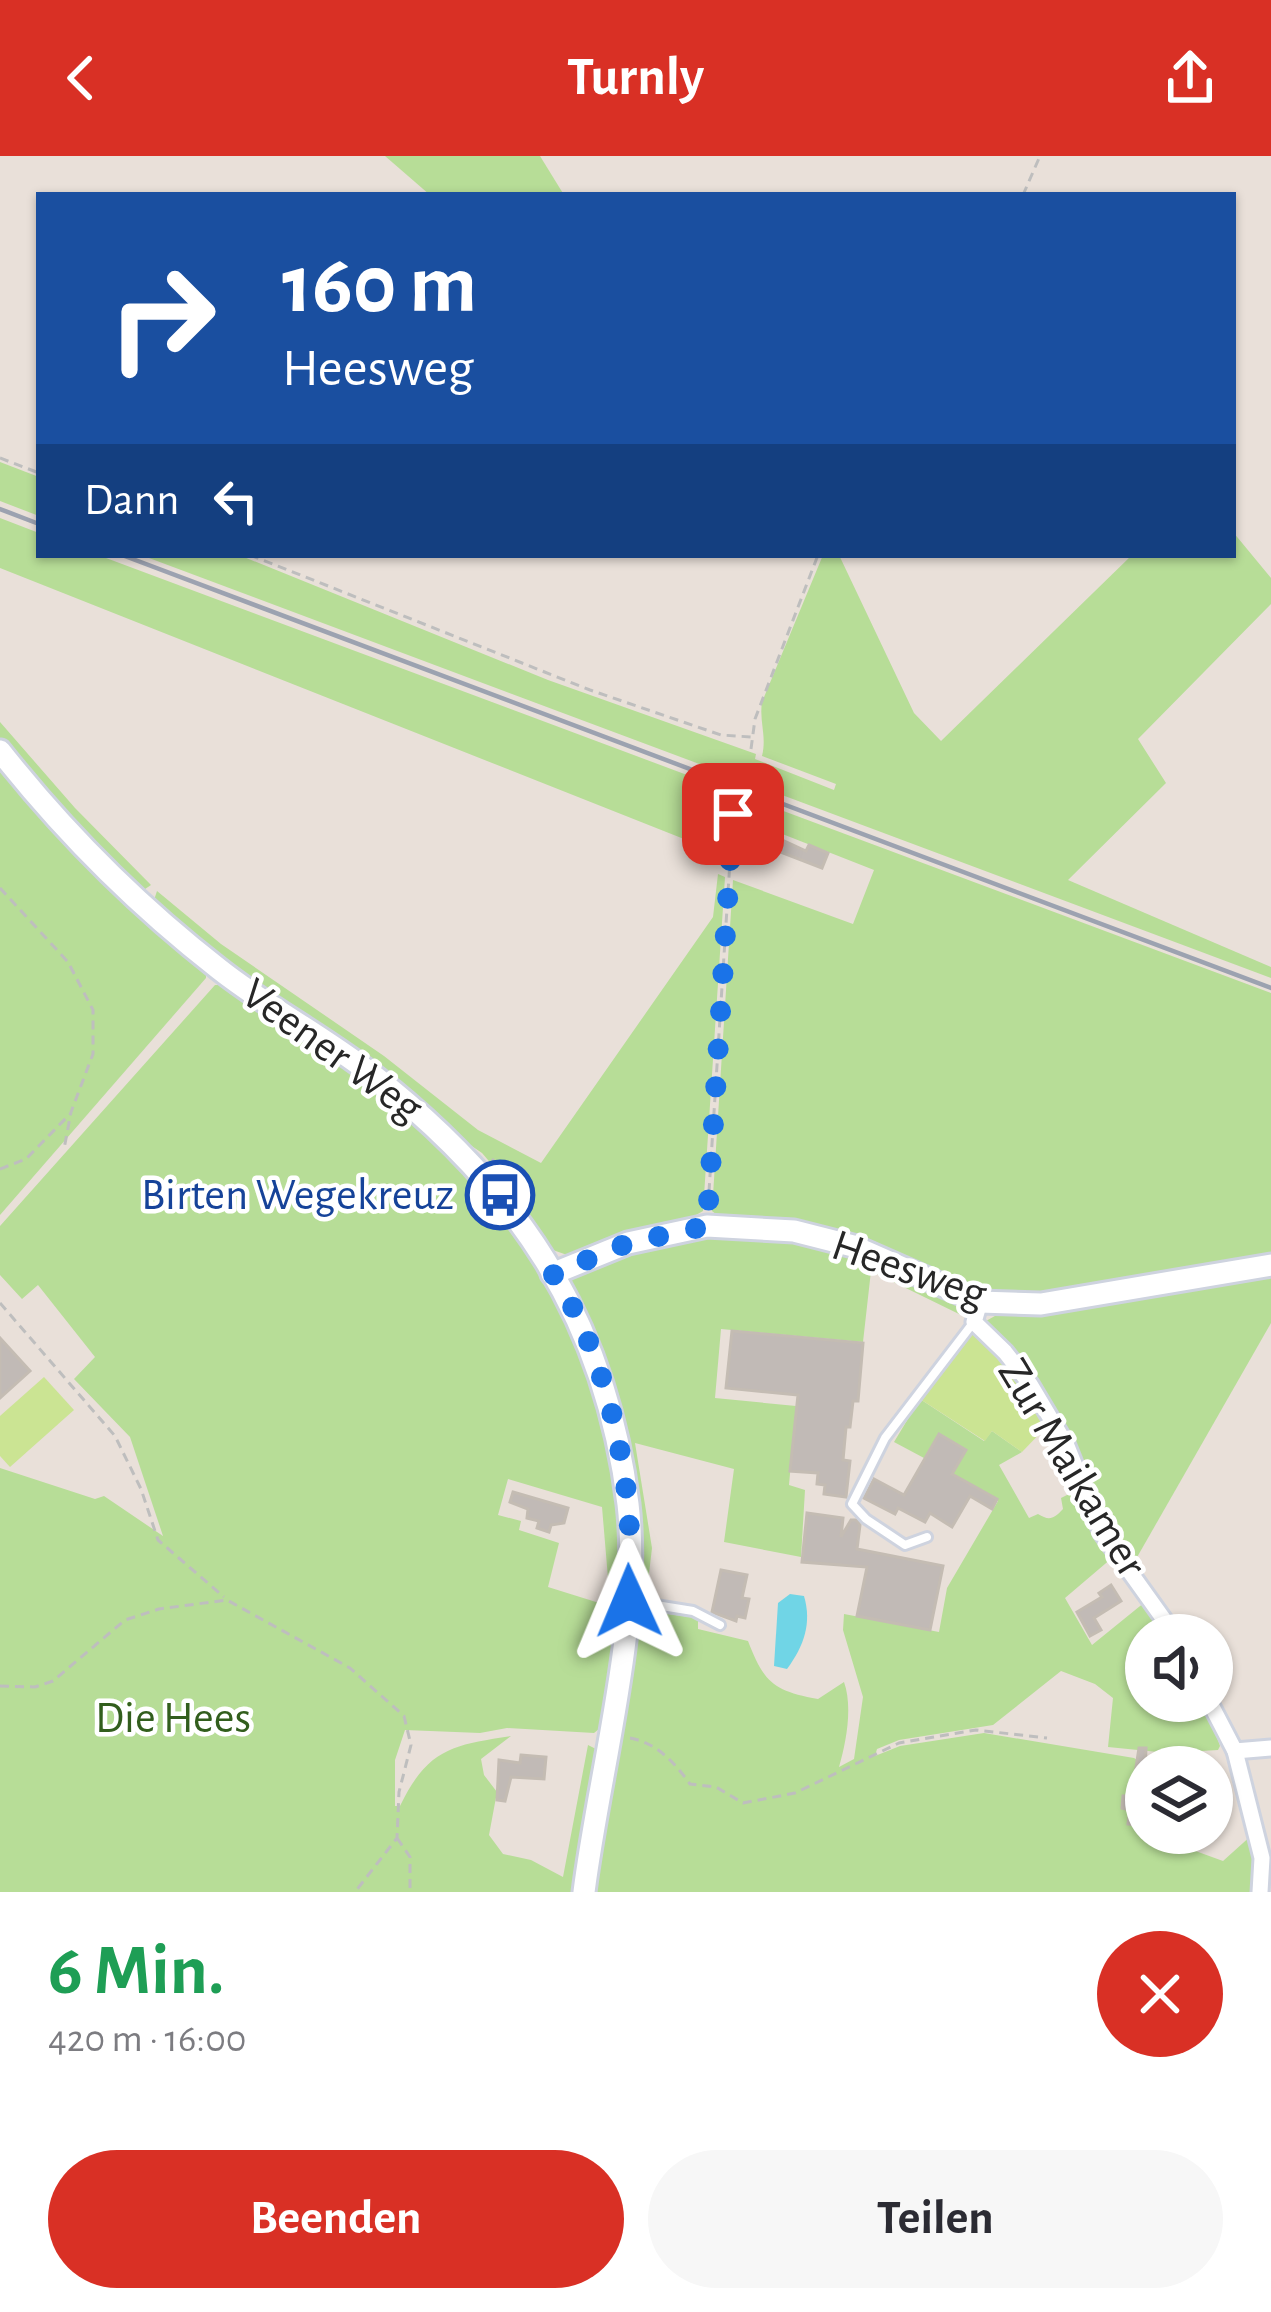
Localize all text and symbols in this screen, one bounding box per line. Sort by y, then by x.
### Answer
icon: back [48,45,114,111]
icon: share [1157,45,1223,111]
text: Turnly [567,51,704,105]
icon: right [84,240,240,396]
text: 160 m [282,244,477,328]
text: Heesweg [282,342,474,396]
icon: left [203,468,269,534]
text: Dann [84,478,179,523]
pin [682,763,784,865]
icon: arrive [700,781,766,847]
street label: Veener Weg [233,971,431,1131]
bus stop icon: Birten Wegekreuz [465,1160,535,1230]
place label: Birten Wegekreuz [141,1173,454,1218]
street label: Heesweg [826,1223,992,1317]
street label: Zur Maikamer [989,1351,1155,1585]
position arrow [566,1538,692,1664]
map controls [1125,1614,1233,1854]
button: sound [1125,1614,1233,1722]
park label: Die Hees [95,1696,251,1741]
button: layers [1125,1746,1233,1854]
button: close [1097,1931,1223,2057]
text: 6 Min. [48,1935,224,2007]
text: 420 m · 16:00 [48,2020,246,2059]
button: Beenden [48,2150,624,2288]
button: Teilen [648,2150,1223,2288]

